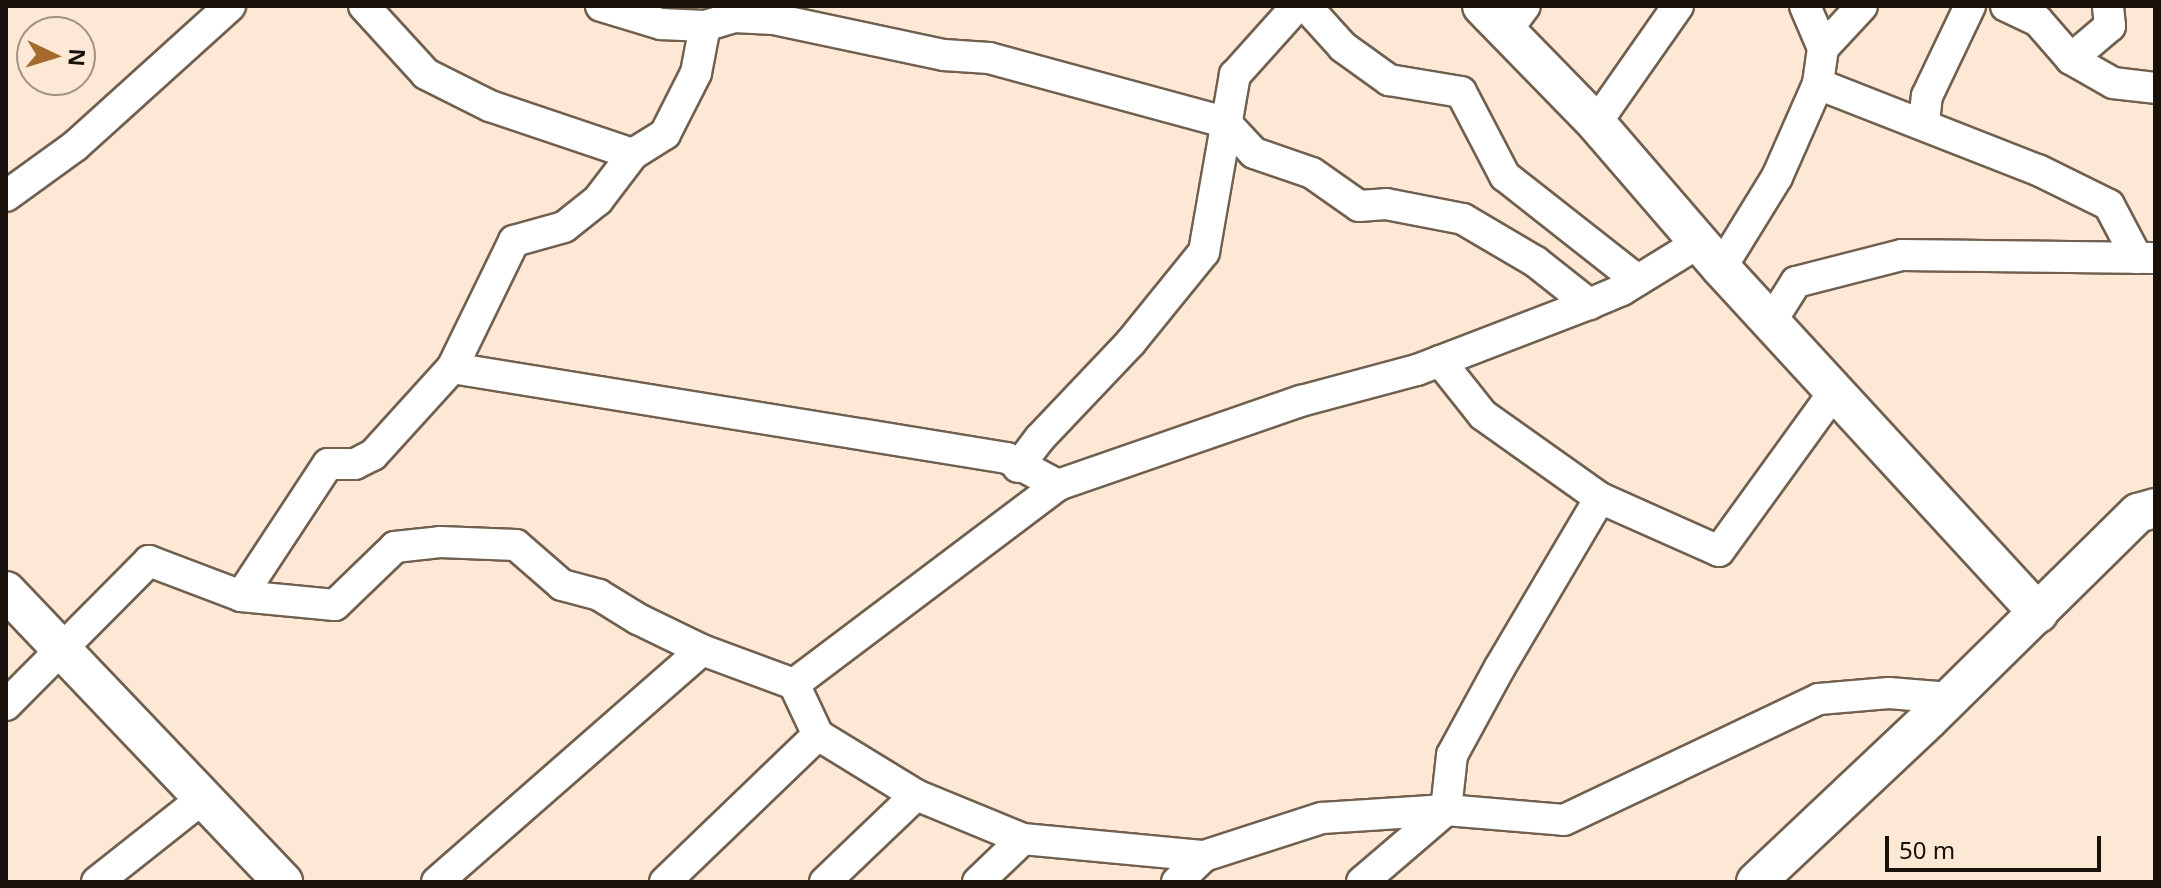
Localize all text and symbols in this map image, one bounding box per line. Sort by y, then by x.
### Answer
north arrow [16,16,96,96]
text: N [62,48,94,67]
scale bar [1889,820,2105,870]
text: 50 m [1899,833,1955,866]

